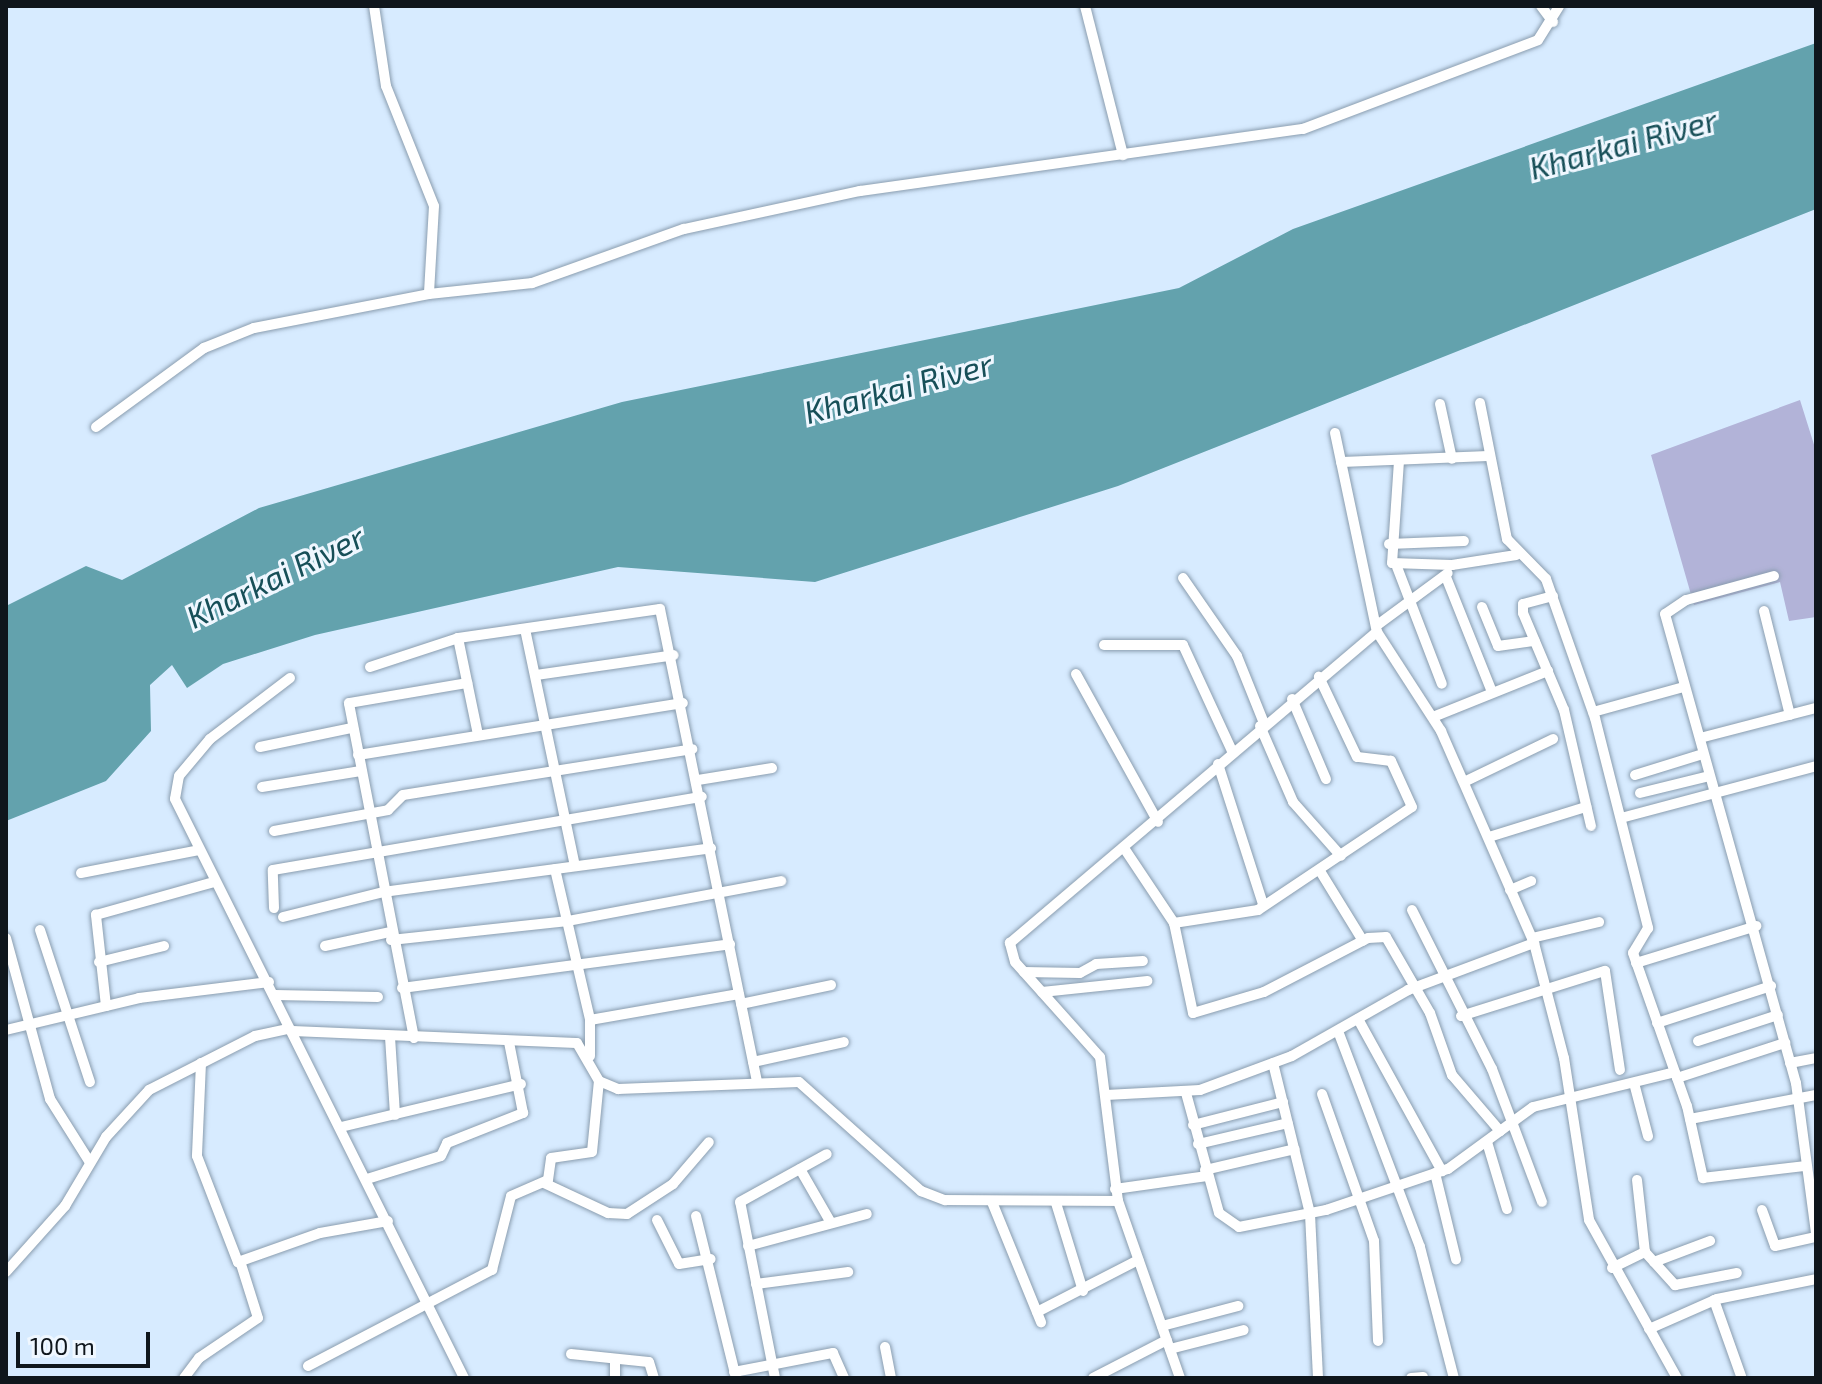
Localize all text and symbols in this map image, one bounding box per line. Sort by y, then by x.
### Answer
water label: Kharkai River [1525,99,1721,187]
water label: Kharkai River [800,343,996,431]
water label: Kharkai River [180,516,370,636]
scale bar [20,1316,154,1366]
text: 100 m [30,1331,95,1360]

